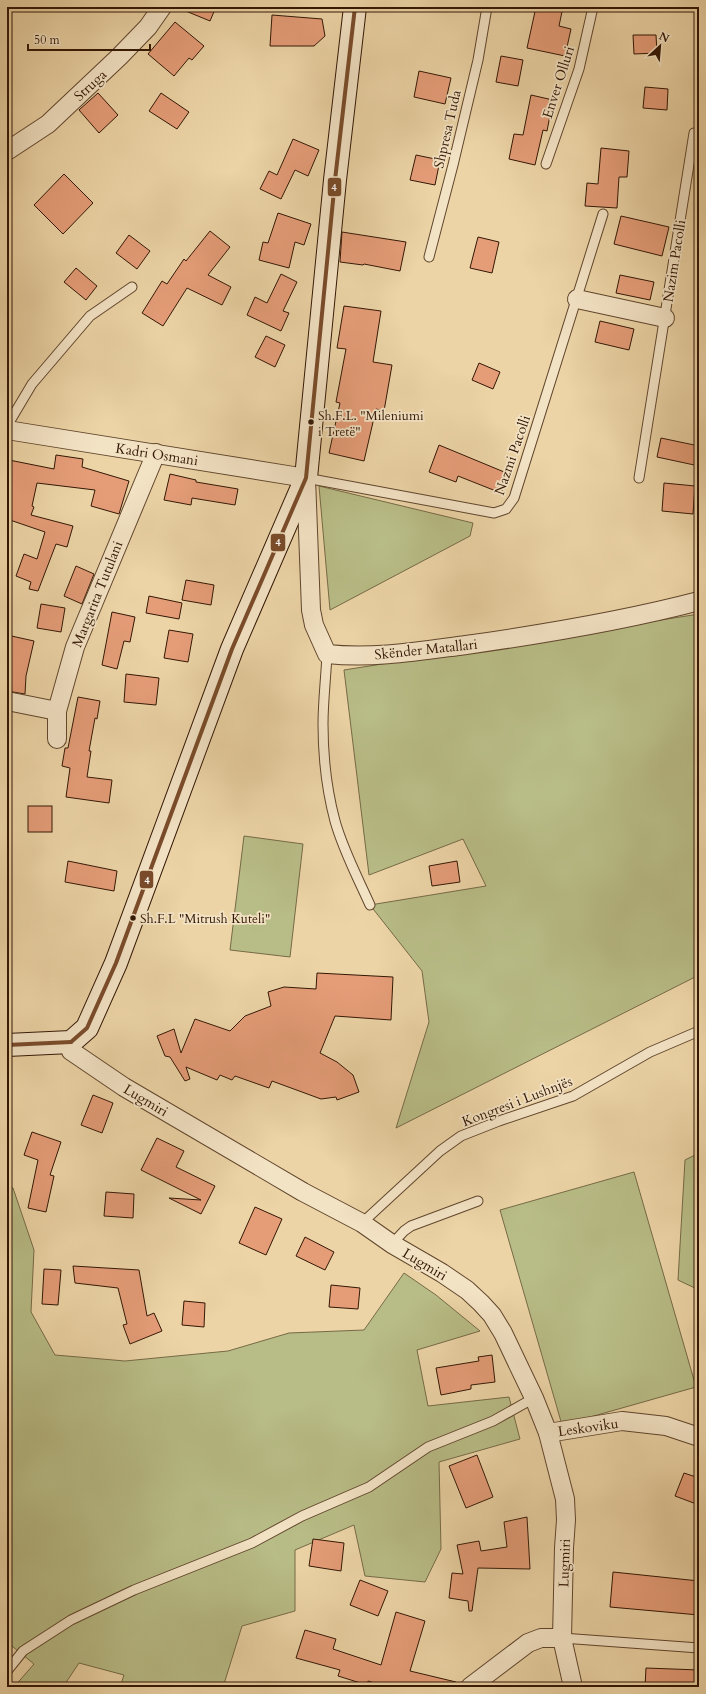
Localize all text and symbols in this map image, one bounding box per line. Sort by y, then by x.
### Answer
scale bar [28,26,150,52]
north arrow [640,26,680,66]
text: N [657,29,672,46]
text: 50 m [34,32,61,48]
street label: Enver Olluri [538,44,579,121]
street label: Struga [70,65,111,105]
street label: Shpresa Tuda [429,88,466,170]
line badge: 4 [327,177,342,197]
text: 4 [331,180,337,195]
street label: Nazim Pacolli [659,218,690,304]
place label: Sh.F.L. "Mileniumi i Tretë" [318,407,424,441]
street label: Nazmi Pacolli [490,413,535,498]
marker: Sh.F.L. "Mileniumi i Tretë" [306,417,316,427]
street label: Kadri Osmani [114,439,200,470]
line badge: 4 [270,533,286,552]
text: 4 [275,535,281,550]
street label: Margarita Tutulani [67,538,127,650]
street label: Skënder Matallari [374,635,479,664]
line badge: 4 [139,870,154,889]
text: 4 [144,873,150,888]
place label: Sh.F.L "Mitrush Kuteli" [140,910,270,928]
marker: Sh.F.L "Mitrush Kuteli" [128,913,138,923]
street label: Kongresi i Lushnjës [459,1072,575,1131]
street label: Lugmiri [120,1080,172,1121]
street label: Lugmiri [399,1244,451,1285]
street label: Leskoviku [557,1414,620,1441]
street label: Lugmiri [554,1538,575,1588]

